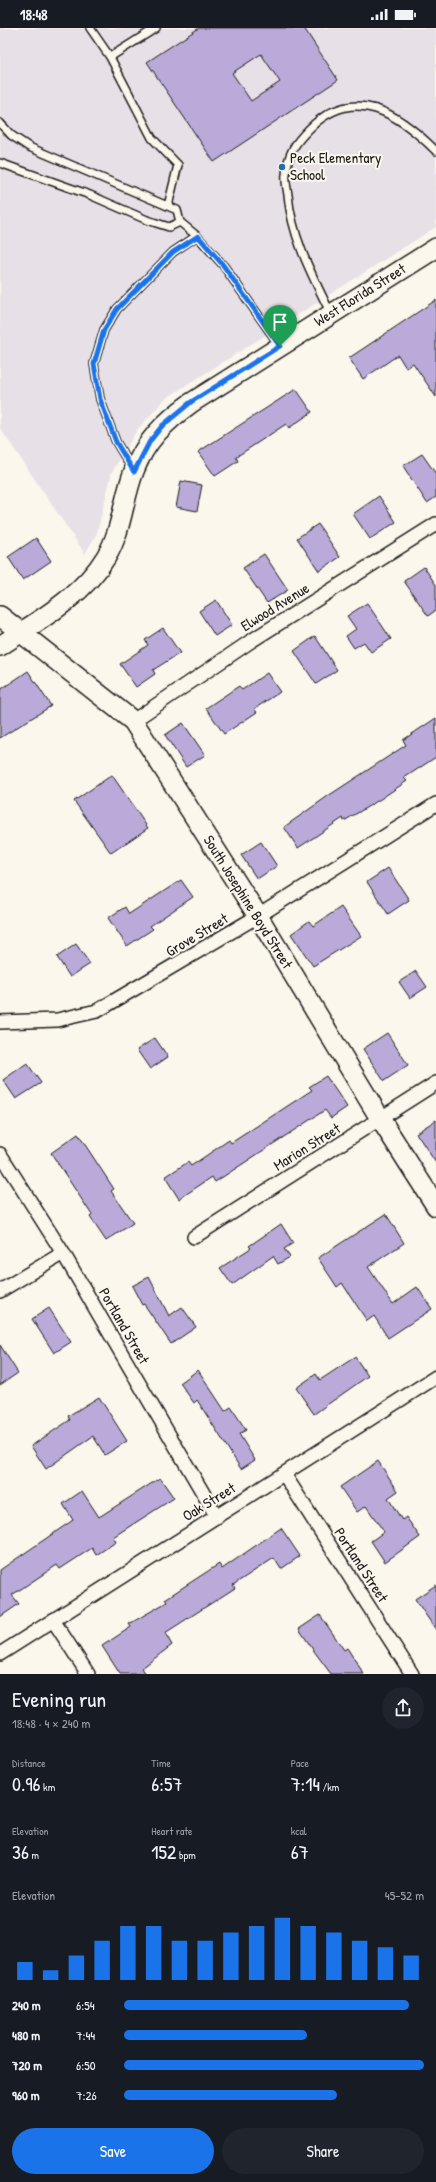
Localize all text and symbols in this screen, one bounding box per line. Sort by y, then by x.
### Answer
text: 18:48 [20,4,48,25]
place label: Peck Elementary School [290,147,381,185]
marker: Peck Elementary School [277,162,287,172]
street label: West Florida Street [310,258,410,331]
pin [263,305,297,346]
icon: arrive [269,311,291,333]
street label: Elwood Avenue [237,577,313,636]
street label: South Josephine Boyd Street [199,831,298,973]
street label: Grove Street [162,907,233,961]
street label: Marion Street [269,1117,345,1175]
street label: Portland Street [94,1284,155,1369]
street label: Oak Street [178,1477,240,1526]
street label: Portland Street [329,1523,394,1607]
text: Evening run [12,1684,106,1714]
button: share [382,1687,424,1729]
text: 18:48 · 4 × 240 m [12,1714,90,1732]
text: Distance [12,1756,46,1770]
text: Time [151,1756,171,1770]
text: Pace [291,1756,309,1770]
text: 0.96 [12,1770,41,1797]
text: 6:57 [151,1770,182,1797]
text: 7:14 [291,1770,320,1797]
text: km [41,1780,55,1794]
text: /km [320,1780,339,1794]
text: Elevation [12,1824,49,1838]
text: Heart rate [151,1824,192,1838]
text: kcal [291,1824,307,1838]
text: 36 [12,1838,29,1865]
text: 152 [151,1838,176,1865]
text: 67 [291,1838,309,1865]
text: m [29,1848,39,1862]
text: bpm [176,1848,196,1862]
text: Elevation [12,1886,55,1904]
text: 45–52 m [385,1886,424,1904]
text: 240 m [12,1996,41,2014]
text: 6:54 [76,1996,95,2014]
text: 480 m [12,2026,40,2044]
text: 7:44 [76,2026,95,2044]
text: 720 m [12,2056,42,2074]
text: 6:50 [76,2056,96,2074]
text: 960 m [12,2086,40,2104]
text: 7:26 [76,2086,97,2104]
button: Save [12,2128,214,2174]
button: Share [222,2128,424,2174]

